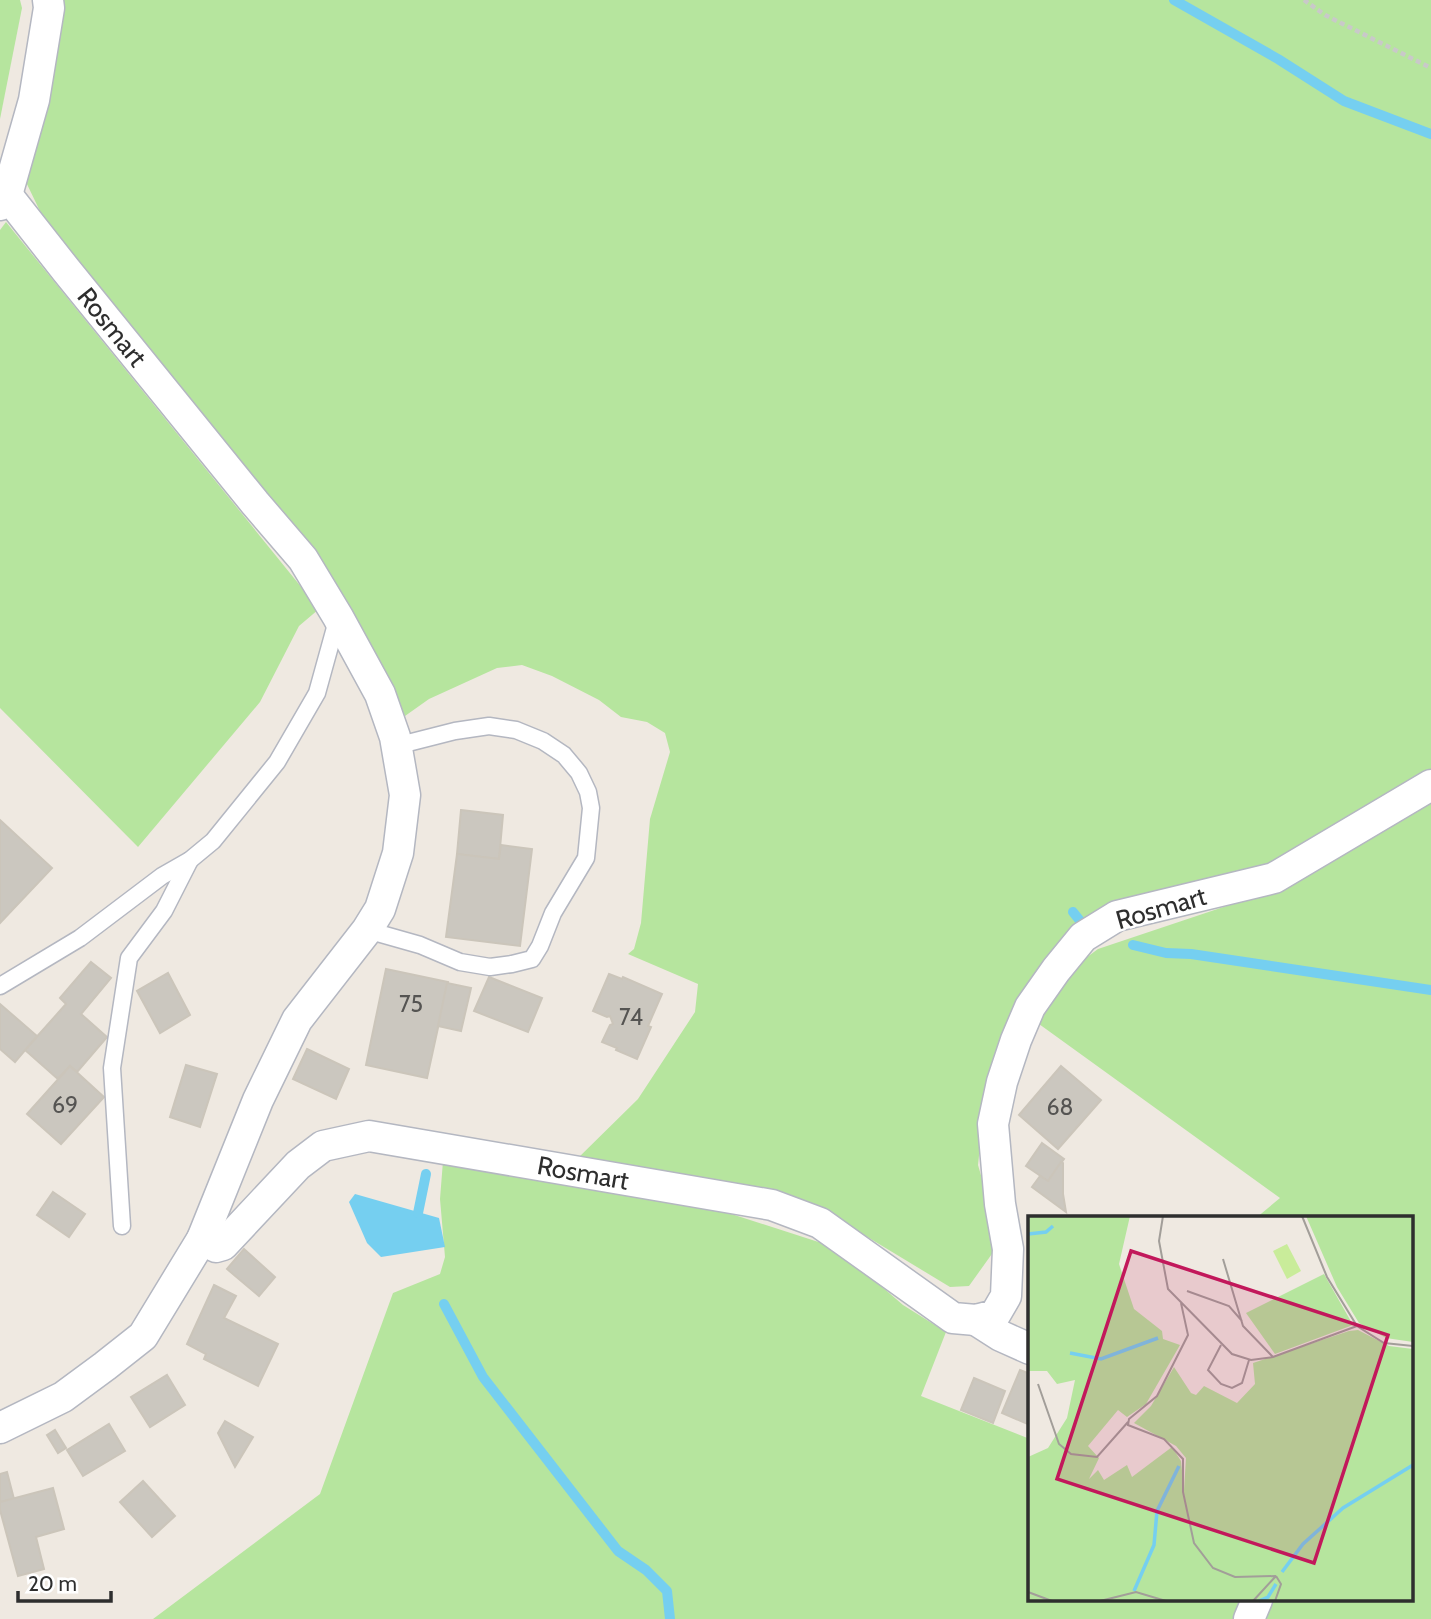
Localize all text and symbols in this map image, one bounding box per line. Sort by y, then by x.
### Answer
street label: Rosmart [70,281,154,373]
street label: Rosmart [1112,880,1210,936]
house number: 75 [399,990,423,1018]
house number: 74 [619,1003,643,1031]
house number: 69 [52,1091,78,1119]
house number: 68 [1046,1093,1074,1121]
street label: Rosmart [535,1149,632,1197]
inset map [1028,1216,1414,1602]
scale bar [18,1560,110,1604]
text: 20 m [28,1571,77,1596]

